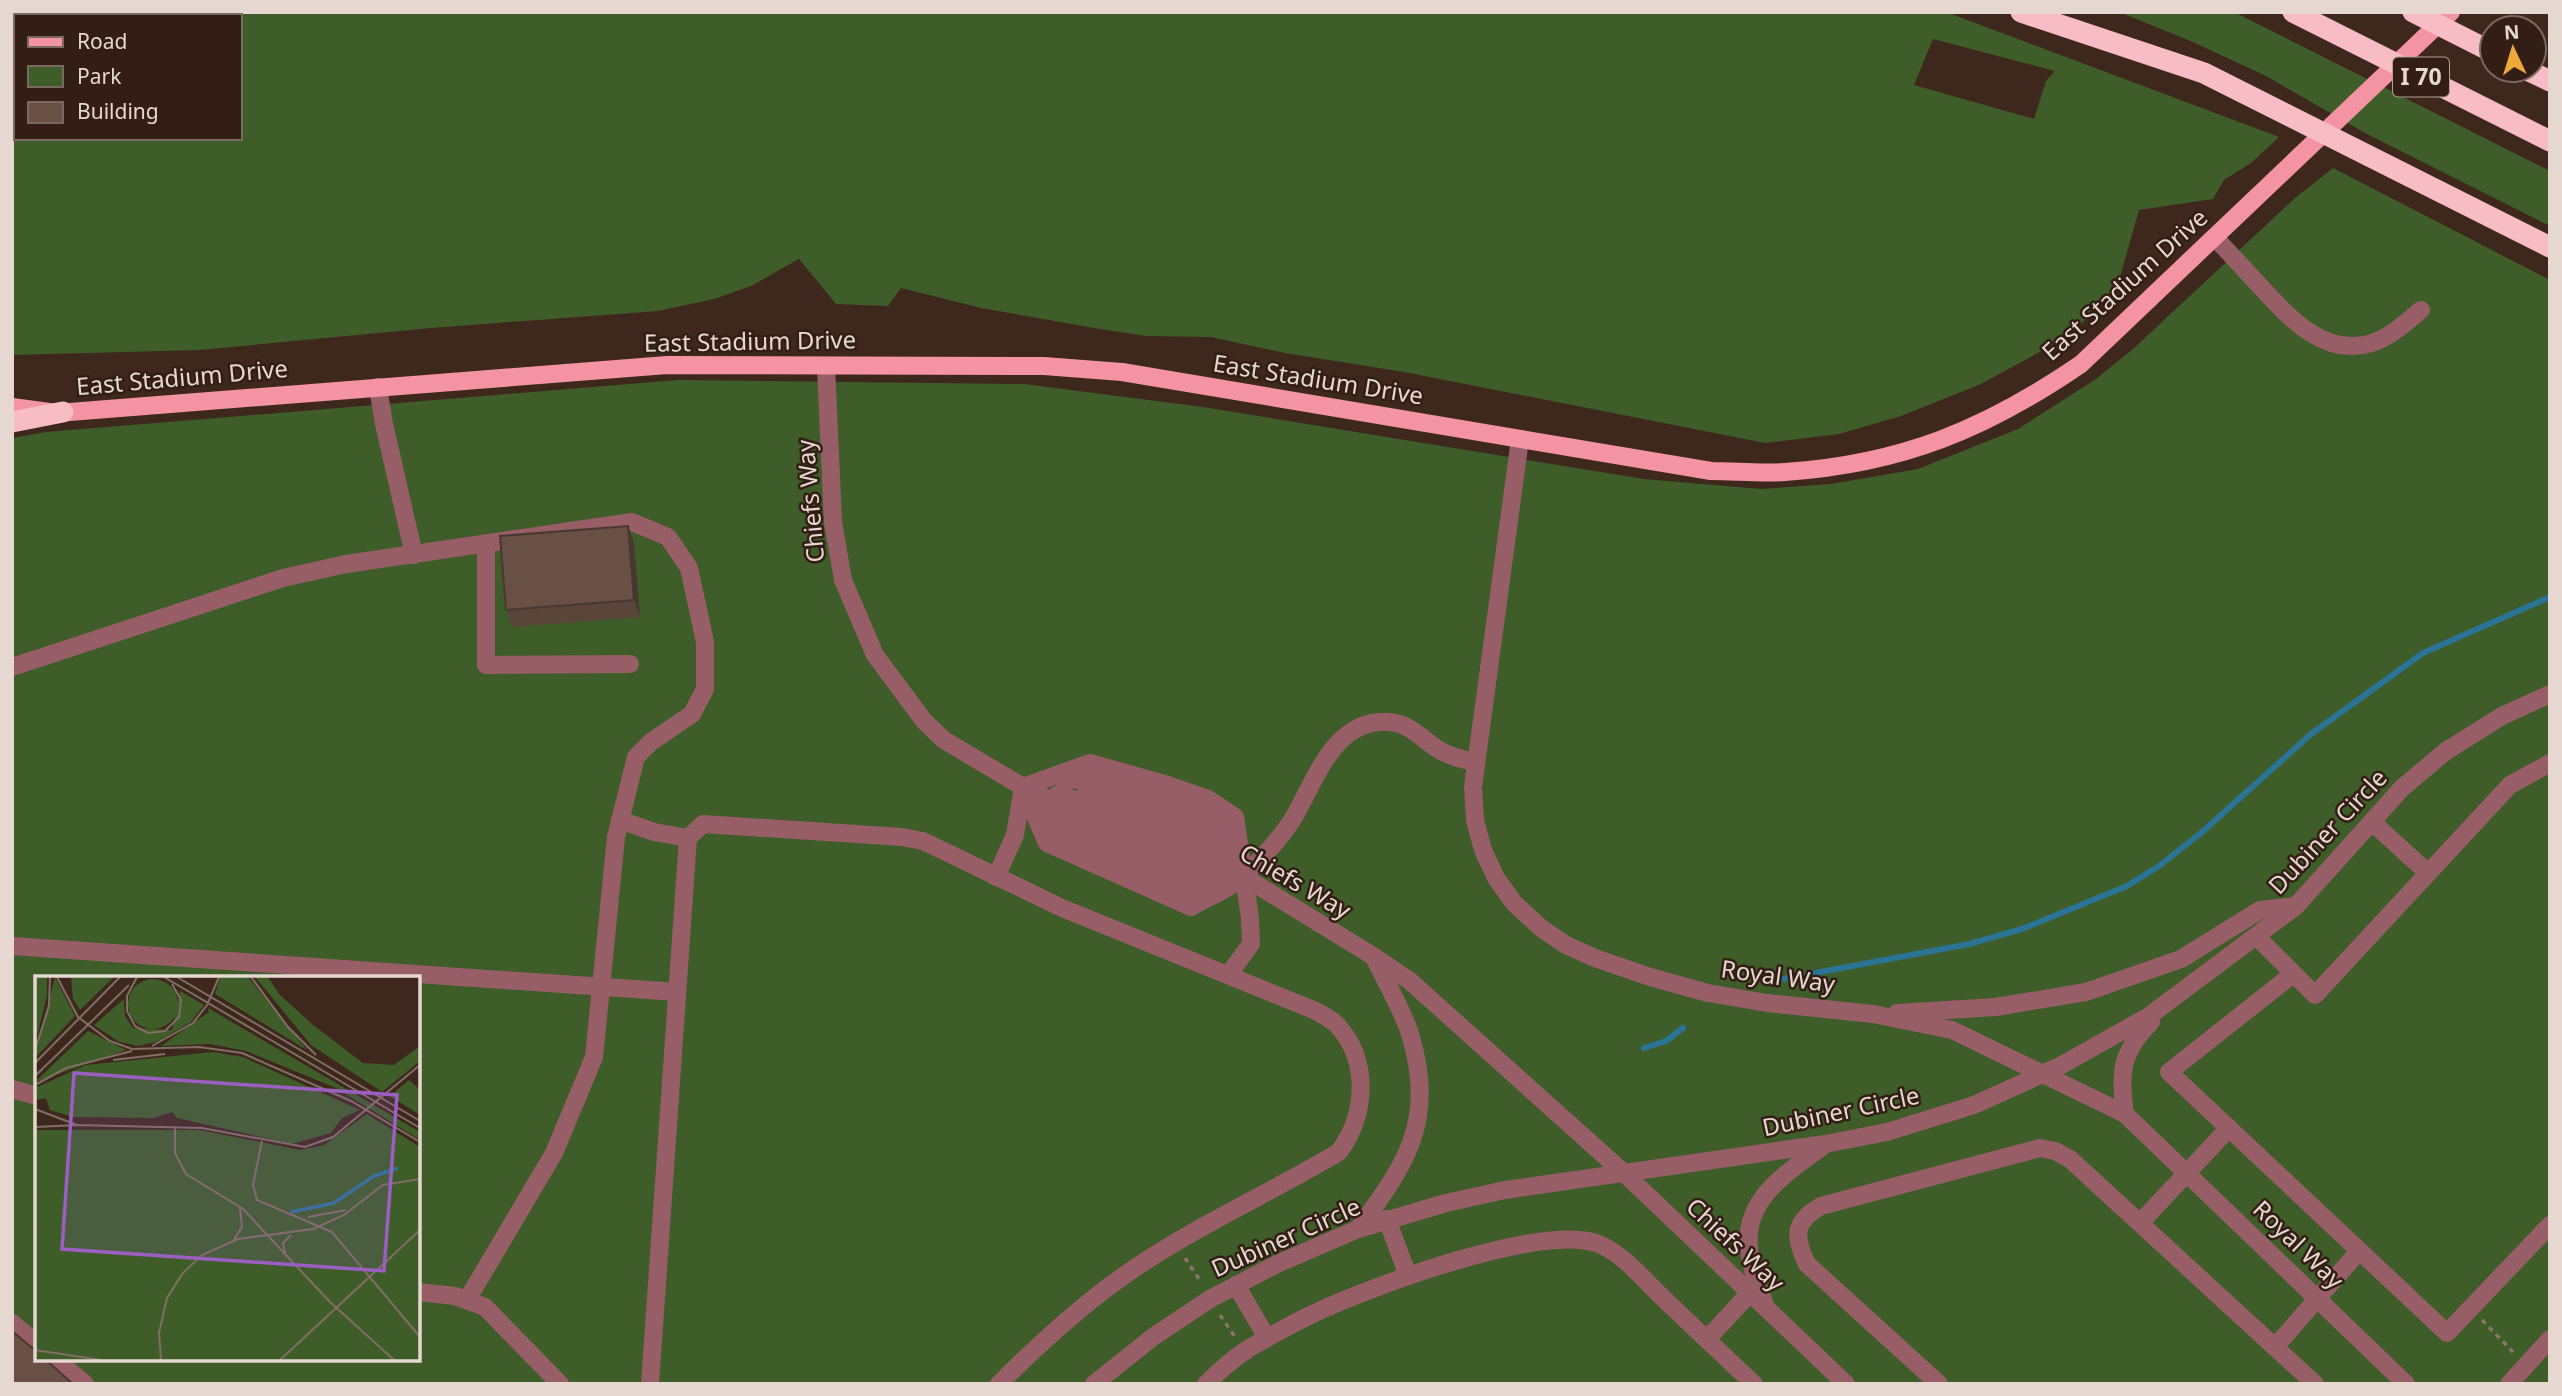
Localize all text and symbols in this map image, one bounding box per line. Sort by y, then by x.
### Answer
legend [14,14,242,140]
north arrow [2478,14,2548,84]
text: N [2503,19,2520,46]
text: Road [77,27,127,55]
road number: I 70 [2393,58,2449,96]
text: Park [77,62,122,90]
text: Building [77,97,159,125]
street label: East Stadium Drive [2034,201,2214,367]
street label: East Stadium Drive [644,322,856,359]
street label: East Stadium Drive [1211,346,1426,411]
street label: East Stadium Drive [75,351,289,402]
street label: Chiefs Way [788,438,831,564]
street label: Dubiner Circle [2260,761,2393,901]
street label: Chiefs Way [1234,836,1358,926]
street label: Royal Way [1719,951,1838,1000]
inset map [35,976,420,1361]
street label: Dubiner Circle [1759,1078,1922,1143]
street label: Dubiner Circle [1206,1189,1365,1284]
street label: Chiefs Way [1680,1190,1793,1299]
street label: Royal Way [2246,1192,2352,1296]

